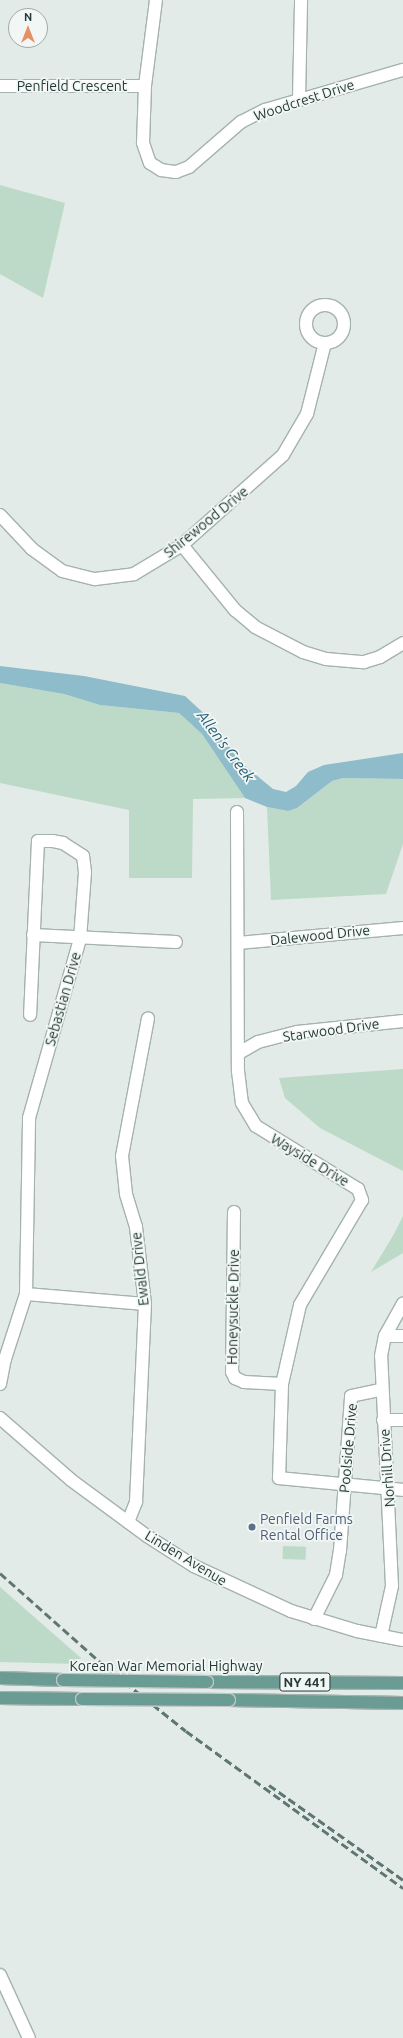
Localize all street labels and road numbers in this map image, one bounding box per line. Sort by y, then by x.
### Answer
street label: Woodcrest Drive [252,76,356,124]
street label: Penfield Crescent [17,78,127,94]
street label: Shirewood Drive [161,483,251,561]
street label: Dalewood Drive [269,921,371,949]
street label: Sebastian Drive [42,950,84,1048]
street label: Starwood Drive [282,1015,380,1045]
street label: Wayside Drive [268,1130,352,1190]
street label: Ewald Drive [128,1231,152,1307]
street label: Honeysuckle Drive [224,1249,242,1365]
street label: Poolside Drive [336,1402,360,1494]
street label: Norhill Drive [376,1428,398,1508]
street label: Linden Avenue [142,1527,230,1589]
street label: Korean War Memorial Highway [69,1658,263,1674]
road number: NY 441 [279,1671,331,1693]

